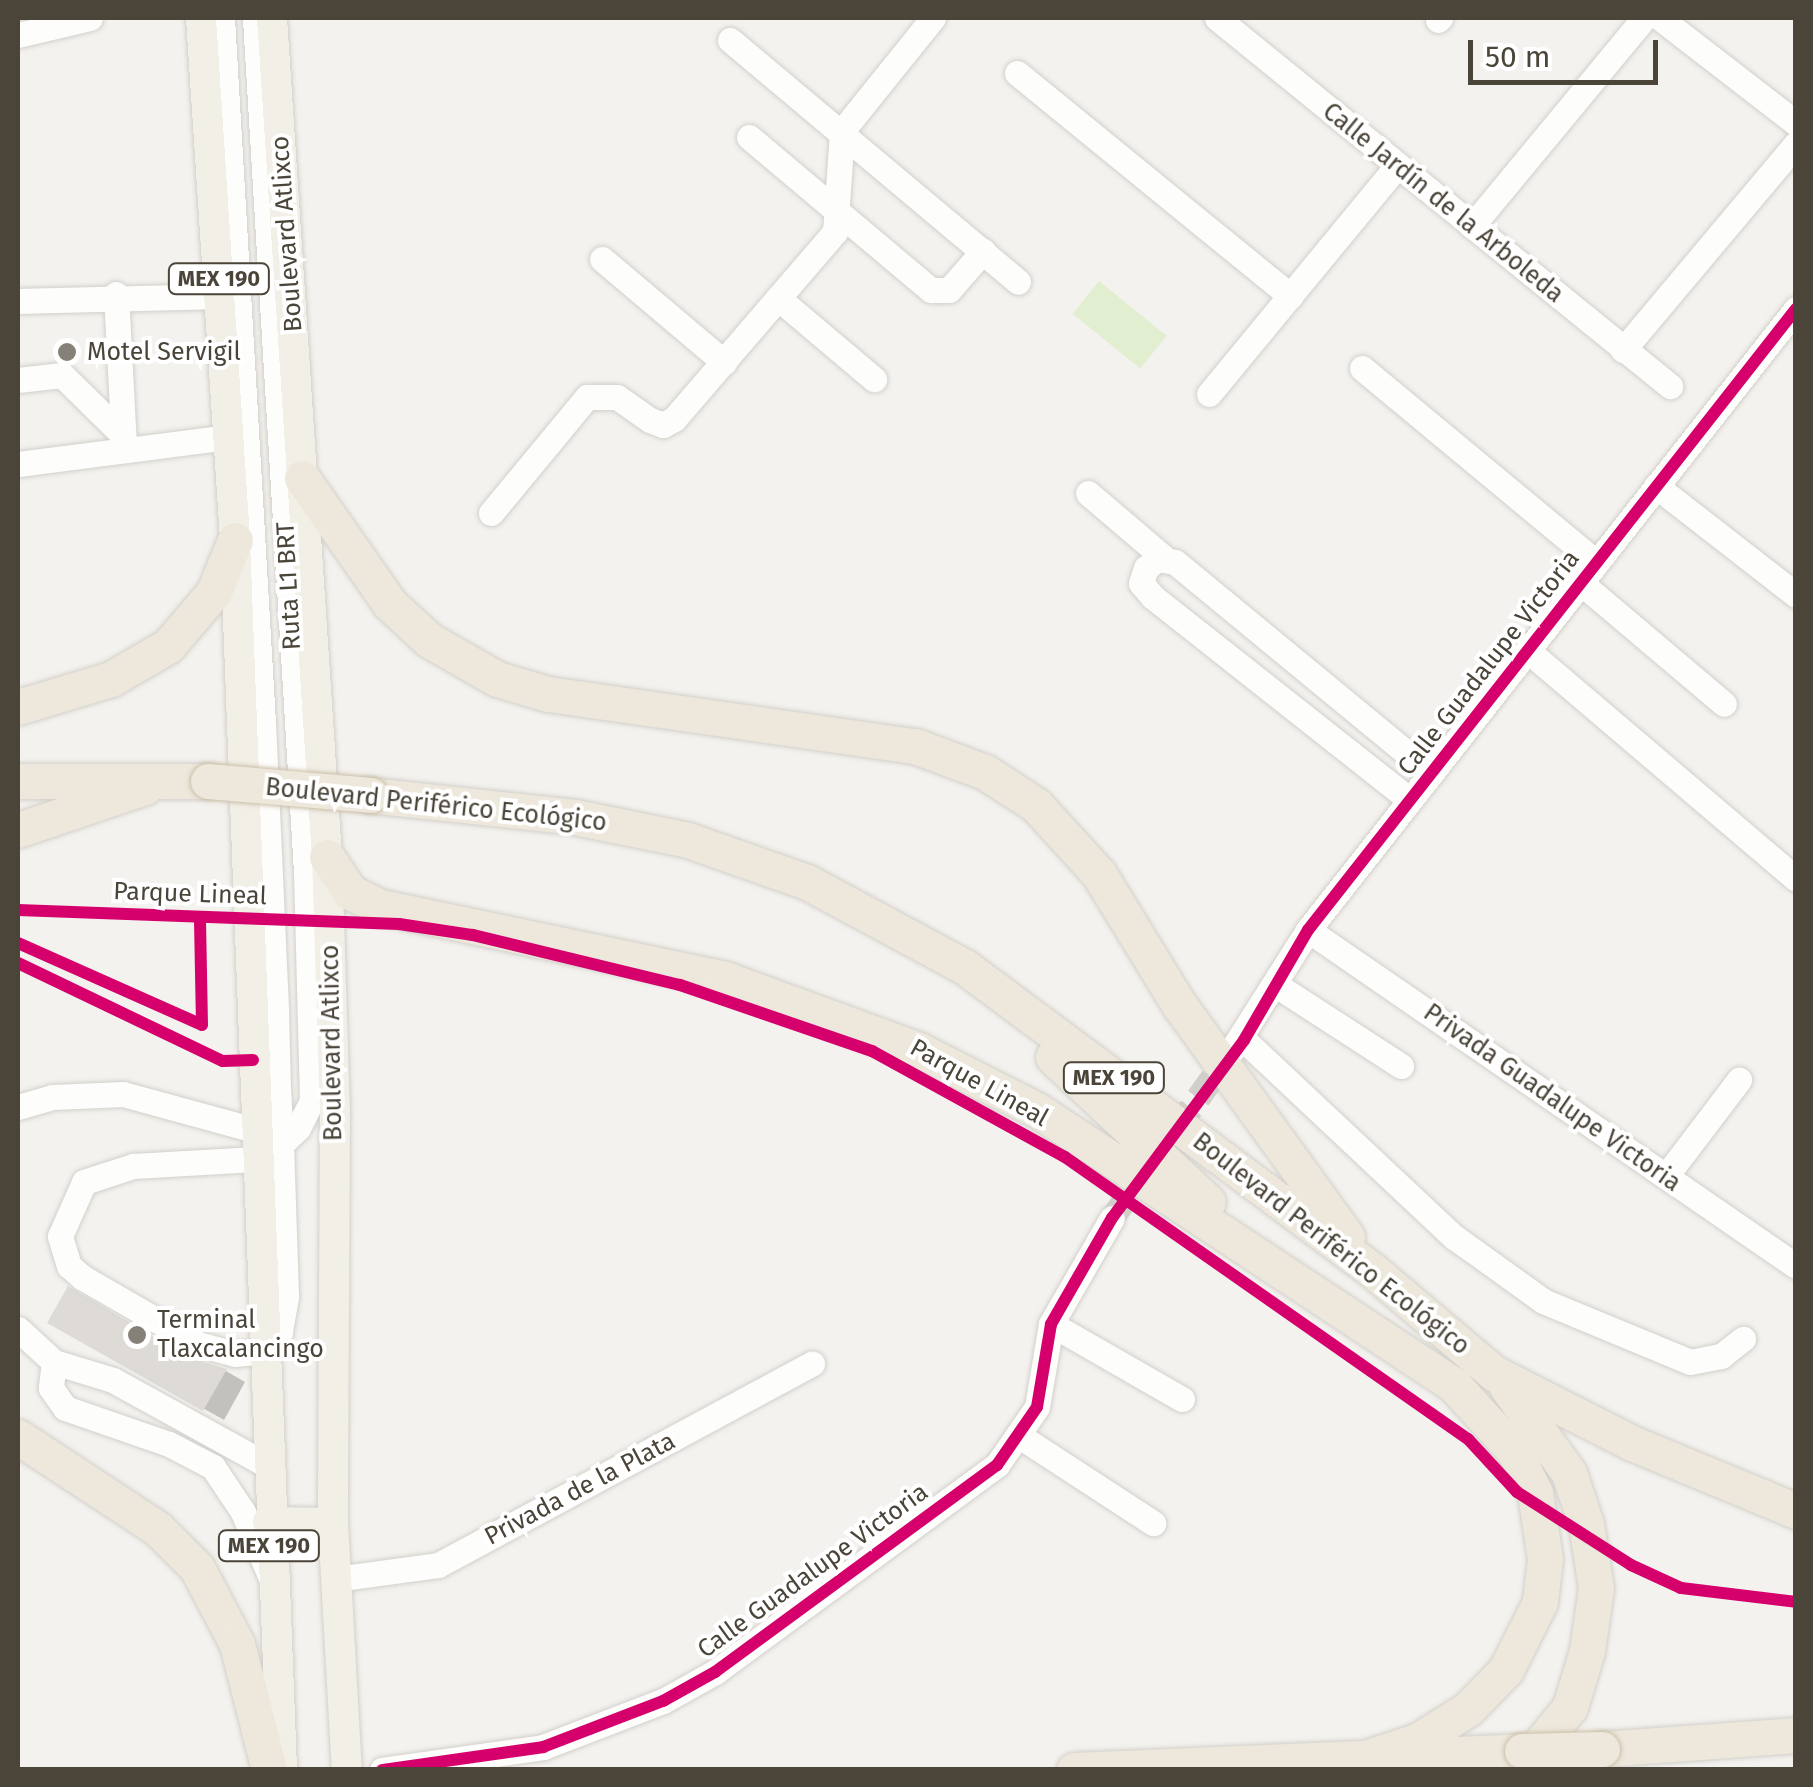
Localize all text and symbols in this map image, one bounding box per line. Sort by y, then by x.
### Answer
scale bar [1473,20,1663,82]
text: 50 m [1485,39,1550,75]
street label: Calle Jardín de la Arboleda [1317,97,1569,309]
street label: Boulevard Atlixco [265,135,309,333]
road number: MEX 190 [166,262,272,296]
place label: Motel Servigil [87,337,241,367]
marker: Motel Servigil [56,341,78,363]
street label: Ruta L1 BRT [271,521,307,651]
street label: Calle Guadalupe Victoria [1392,544,1586,782]
street label: Boulevard Periférico Ecológico [264,772,608,838]
street label: Parque Lineal [113,876,267,912]
street label: Boulevard Atlixco [315,945,349,1141]
street label: Privada Guadalupe Victoria [1418,998,1686,1198]
street label: Parque Lineal [905,1033,1053,1133]
road number: MEX 190 [1062,1061,1166,1095]
street label: Boulevard Periférico Ecológico [1187,1127,1475,1361]
place label: Terminal Tlaxcalancingo [157,1306,324,1365]
marker: Terminal Tlaxcalancingo [126,1324,148,1346]
street label: Privada de la Plata [480,1426,680,1552]
street label: Calle Guadalupe Victoria [692,1477,934,1665]
road number: MEX 190 [216,1529,322,1563]

